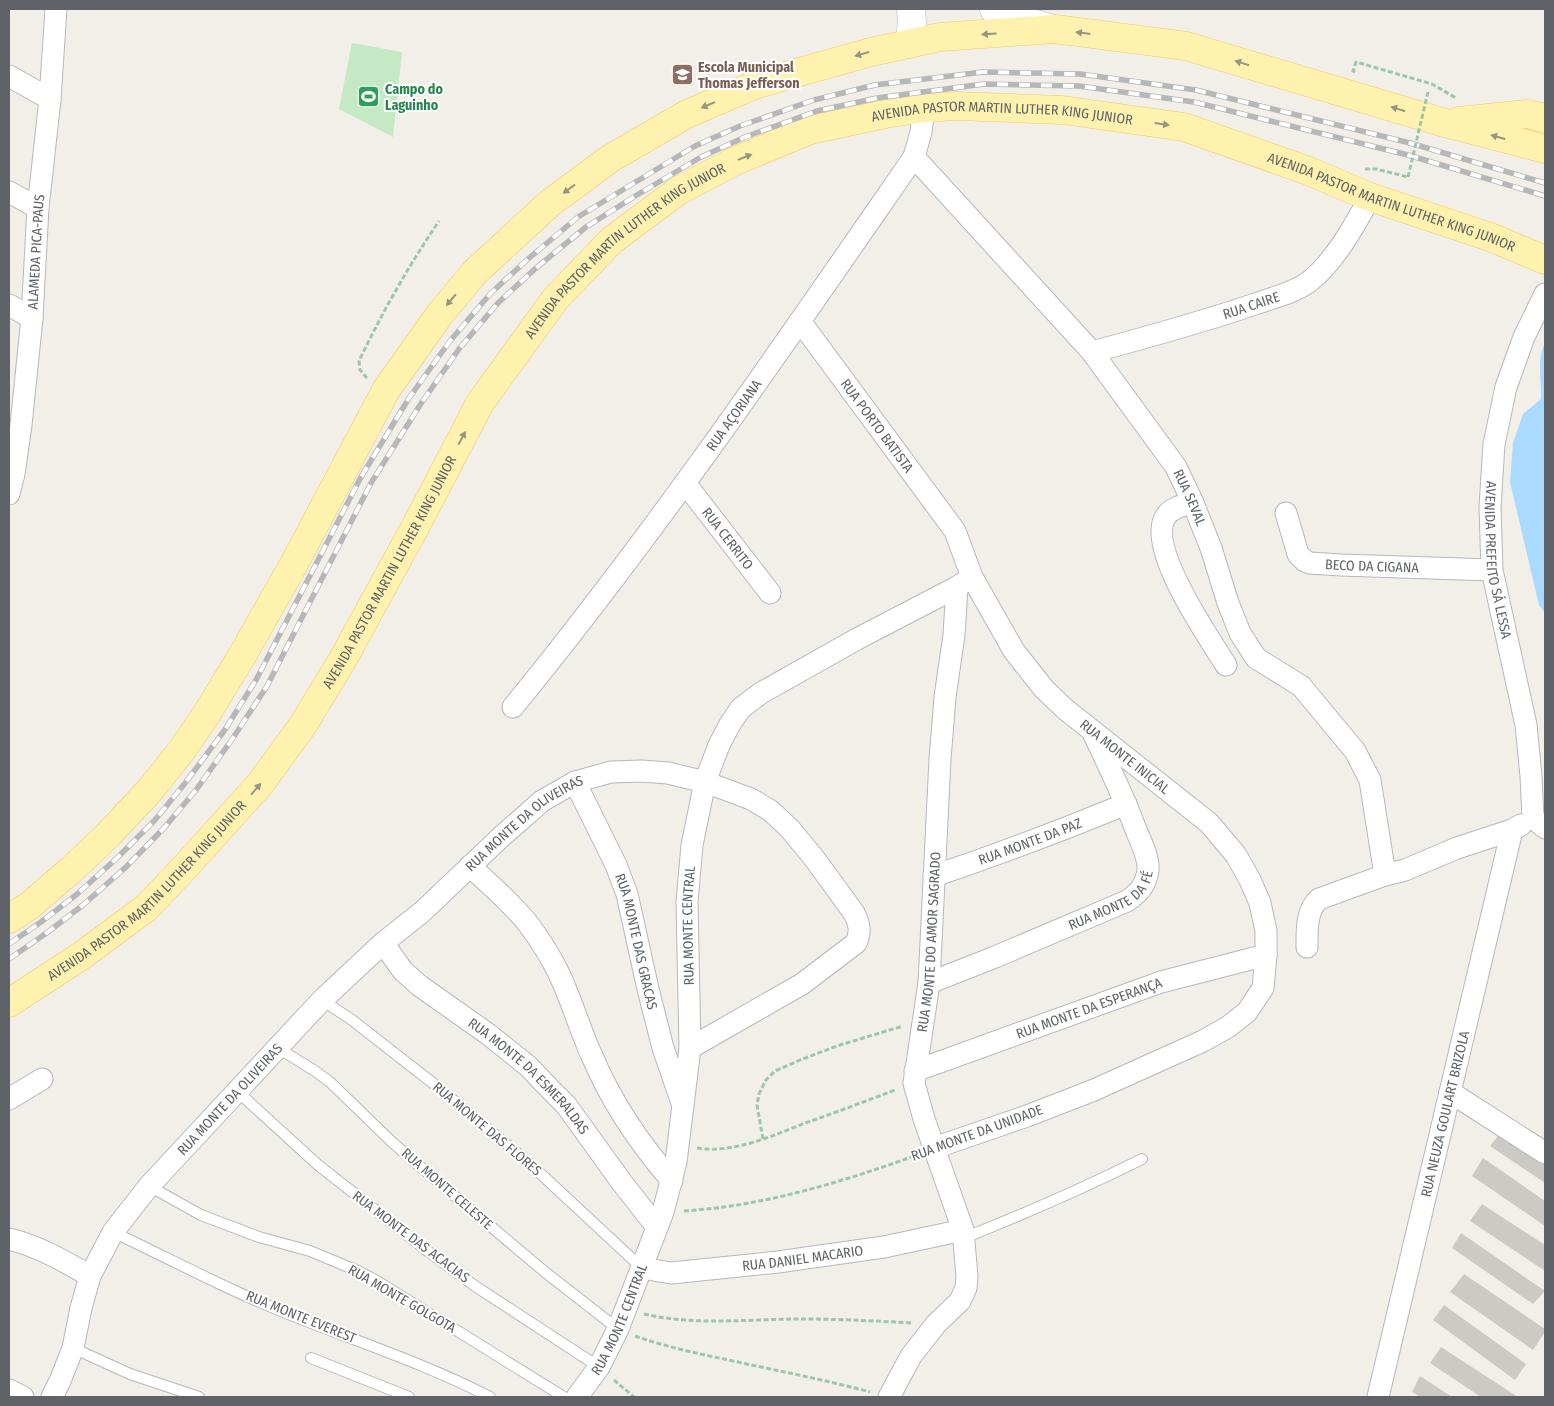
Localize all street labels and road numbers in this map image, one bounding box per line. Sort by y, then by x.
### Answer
street label: AVENIDA PASTOR MARTIN LUTHER KING JUNIOR [870,97,1134,128]
street label: AVENIDA PASTOR MARTIN LUTHER KING JUNIOR [1265,149,1518,255]
street label: AVENIDA PASTOR MARTIN LUTHER KING JUNIOR [521,159,728,342]
street label: ALAMEDA PICA-PAUS [24,193,48,310]
street label: RUA CAIRE [1221,288,1282,323]
street label: RUA PORTO BATISTA [837,375,918,476]
street label: RUA AÇORIANA [703,376,765,454]
street label: AVENIDA PASTOR MARTIN LUTHER KING JUNIOR [319,452,460,691]
street label: RUA SEVAL [1170,466,1210,528]
street label: AVENIDA PREFEITO SÁ LESSA [1481,481,1515,641]
street label: RUA CERRITO [699,504,757,573]
street label: BECO DA CIGANA [1325,555,1420,576]
street label: RUA MONTE INICIAL [1077,716,1173,797]
street label: RUA MONTE DA OLIVEIRAS [462,772,585,875]
street label: AVENIDA PASTOR MARTIN LUTHER KING JUNIOR [44,796,250,984]
street label: RUA MONTE DA PAZ [976,814,1084,868]
street label: RUA MONTE DO AMOR SAGRADO [913,851,944,1033]
street label: RUA MONTE CENTRAL [678,865,699,986]
street label: RUA MONTE DA FÉ [1066,868,1156,933]
street label: RUA MONTE DAS GRACAS [611,871,661,1011]
street label: RUA MONTE DA ESPERANÇA [1014,974,1165,1042]
street label: RUA MONTE DA ESMERALDAS [465,1014,593,1138]
street label: RUA NEUZA GOULART BRIZOLA [1417,1028,1473,1199]
street label: RUA MONTE DA OLIVEIRAS [174,1040,286,1159]
street label: RUA MONTE DAS FLORES [429,1079,545,1180]
street label: RUA MONTE DA UNIDADE [909,1101,1046,1165]
street label: RUA MONTE CELESTE [398,1145,497,1234]
street label: RUA MONTE DAS ACACIAS [349,1187,473,1287]
street label: RUA DANIEL MACARIO [741,1242,864,1274]
street label: RUA MONTE GOLGOTA [345,1261,459,1337]
street label: RUA MONTE CENTRAL [587,1261,651,1379]
street label: RUA MONTE EVEREST [244,1287,359,1347]

